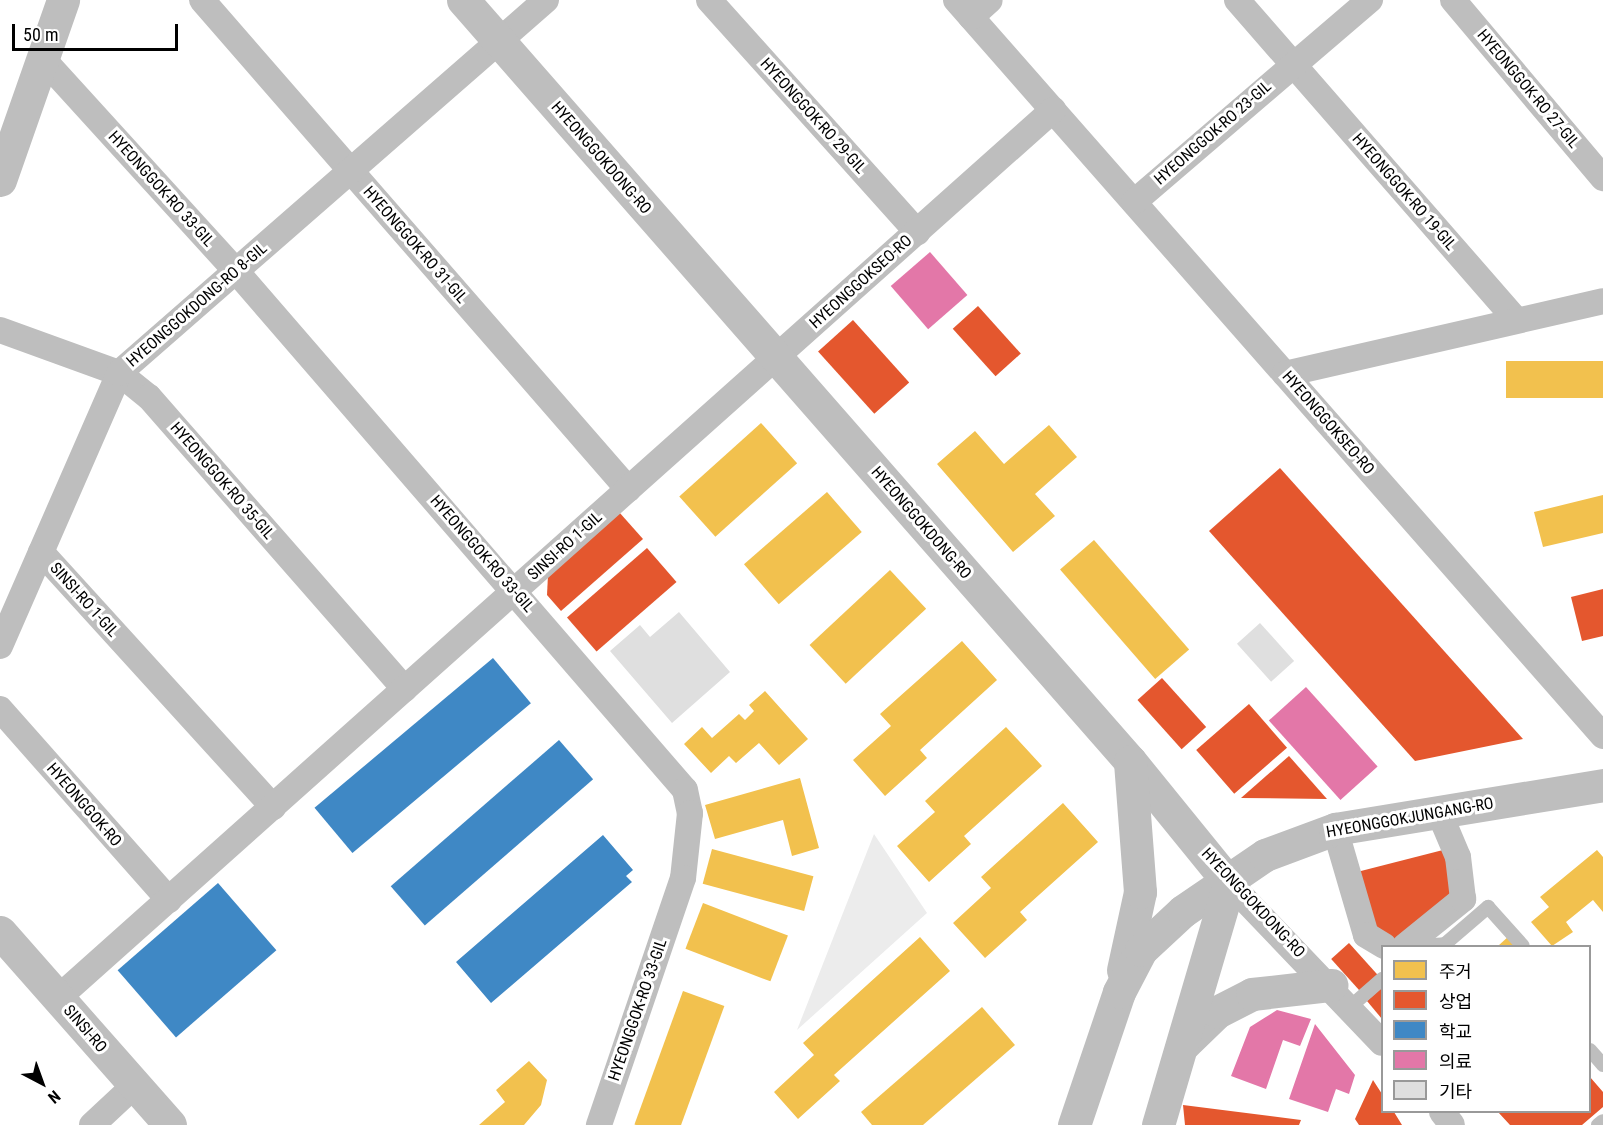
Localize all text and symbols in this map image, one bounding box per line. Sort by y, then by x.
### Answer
scale bar [15,12,182,50]
text: 50 m [23,24,58,45]
street label: HYEONGGOK-RO 27-GIL [1473,26,1583,152]
street label: HYEONGGOK-RO 29-GIL [756,54,870,178]
street label: HYEONGGOK-RO 23-GIL [1151,77,1275,189]
street label: HYEONGGOKDONG-RO [547,98,655,218]
street label: HYEONGGOK-RO 33-GIL [104,127,218,251]
street label: HYEONGGOK-RO 19-GIL [1348,130,1460,254]
street label: HYEONGGOK-RO 31-GIL [359,183,471,307]
street label: HYEONGGOKSEO-RO [806,231,916,333]
street label: HYEONGGOKDONG-RO 8-GIL [123,239,271,371]
street label: HYEONGGOKSEO-RO [1278,367,1378,479]
street label: HYEONGGOK-RO 35-GIL [166,419,278,543]
street label: HYEONGGOKDONG-RO [867,463,975,583]
street label: HYEONGGOK-RO 33-GIL [426,492,538,616]
street label: SINSI-RO 1-GIL [524,508,606,584]
street label: SINSI-RO 1-GIL [46,559,122,641]
street label: HYEONGGOK-RO [43,759,125,851]
street label: HYEONGGOKJUNGANG-RO [1325,794,1495,842]
street label: HYEONGGOKDONG-RO [1197,844,1309,962]
street label: HYEONGGOK-RO 33-GIL [605,936,671,1084]
legend [1381,945,1591,1113]
text: 주거 [1439,961,1472,982]
text: 상업 [1439,991,1472,1012]
street label: SINSI-RO [59,1001,111,1057]
text: 학교 [1439,1021,1472,1042]
text: 의료 [1439,1051,1472,1072]
north arrow [12,1053,72,1113]
text: 기타 [1439,1081,1472,1102]
text: N [44,1087,64,1107]

